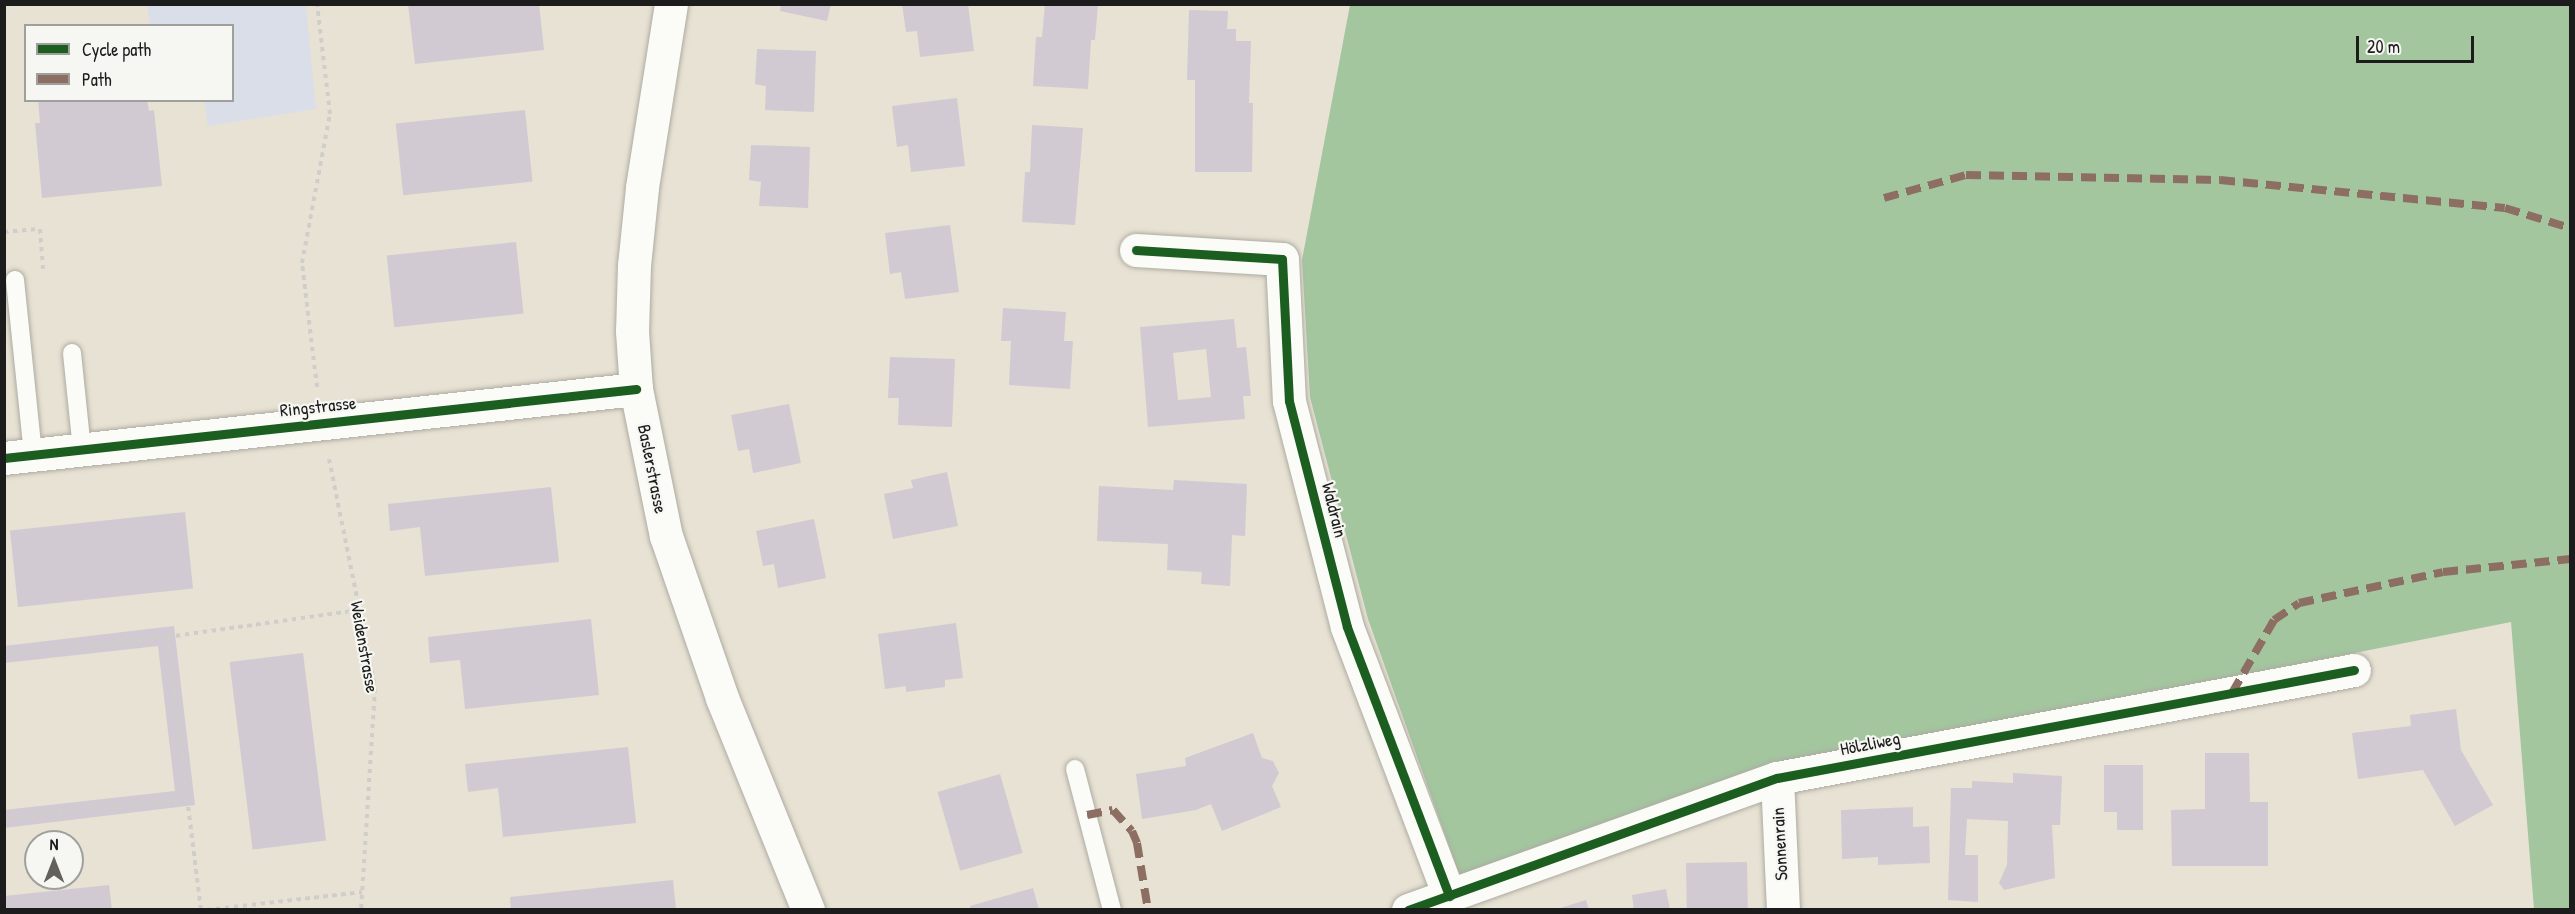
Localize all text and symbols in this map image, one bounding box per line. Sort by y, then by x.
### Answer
legend [24,24,234,102]
scale bar [2359,24,2478,62]
text: 20 m [2367,34,2400,59]
text: Cycle path [82,37,151,62]
text: Path [82,67,111,92]
street label: Ringstrasse [279,392,357,422]
street label: Baslerstrasse [633,423,671,515]
street label: Waldrain [1317,480,1351,540]
street label: Weidenstrasse [345,599,383,695]
street label: Hölzliweg [1838,728,1902,760]
street label: Sonnenrain [1767,807,1793,881]
north arrow [24,830,84,890]
text: N [50,833,58,855]

